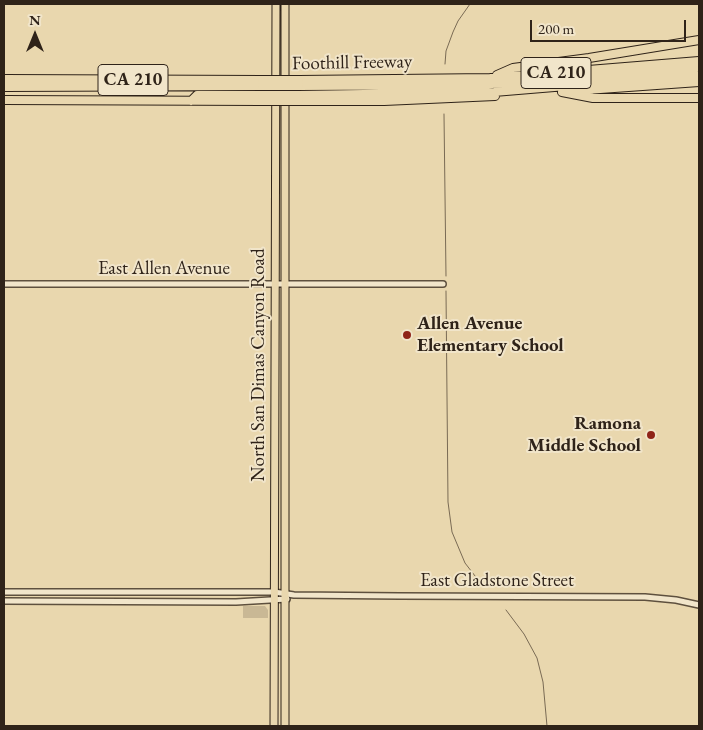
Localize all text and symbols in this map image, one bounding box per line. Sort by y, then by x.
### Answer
north arrow [10,10,60,60]
scale bar [533,10,689,42]
text: N [29,11,41,29]
text: 200 m [538,19,574,38]
street label: Foothill Freeway [292,51,412,75]
road number: CA 210 [521,58,591,88]
road number: CA 210 [98,64,168,96]
street label: North San Dimas Canyon Road [248,248,270,482]
street label: East Allen Avenue [98,258,230,280]
place label: Allen Avenue Elementary School [417,313,564,357]
marker: Allen Avenue Elementary School [401,329,413,341]
place label: Ramona Middle School [528,413,641,457]
marker: Ramona Middle School [645,429,657,441]
street label: East Gladstone Street [420,570,574,592]

